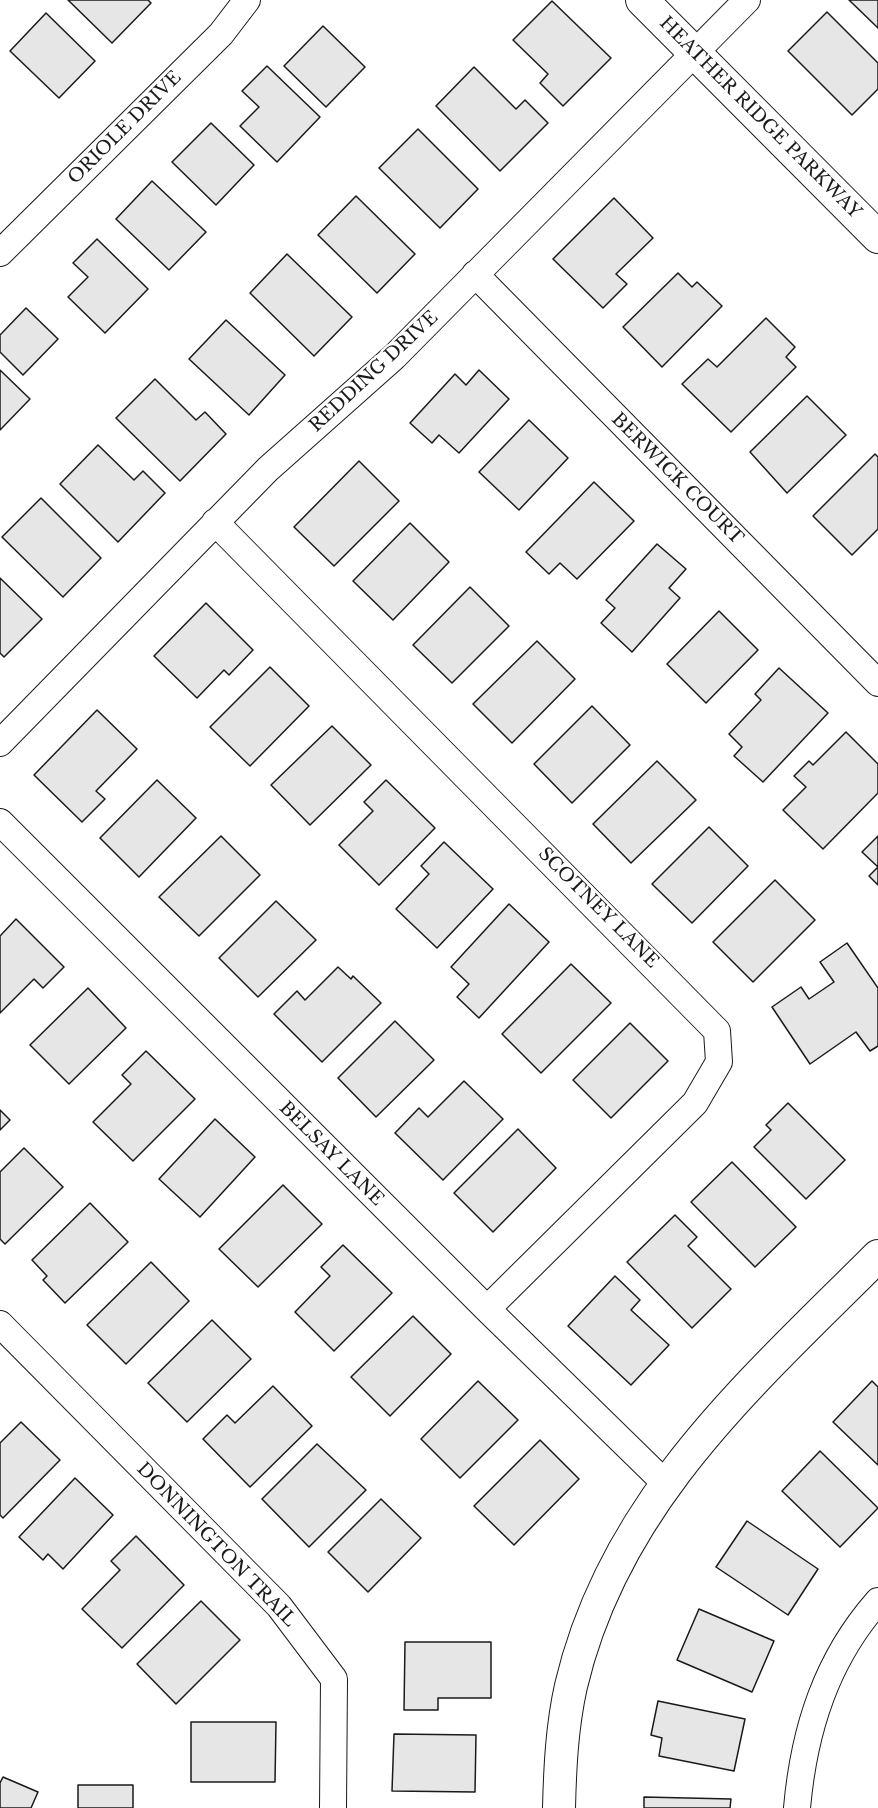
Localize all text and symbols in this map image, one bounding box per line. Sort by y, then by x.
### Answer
street label: HEATHER RIDGE PARKWAY [655,13,865,223]
street label: ORIOLE DRIVE [64,67,186,189]
street label: REDDING DRIVE [305,307,443,437]
street label: BERWICK COURT [607,409,747,549]
street label: SCOTNEY LANE [533,843,663,973]
street label: BELSAY LANE [274,1097,388,1211]
street label: DONNINGTON TRAIL [132,1459,300,1631]

